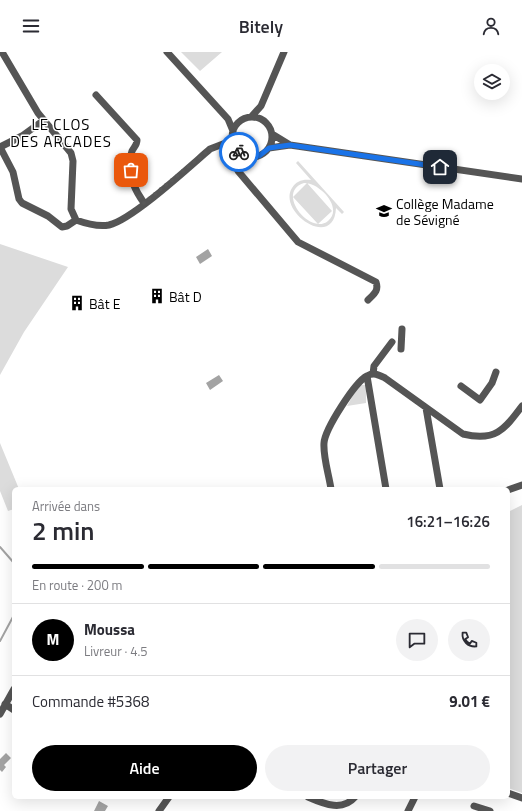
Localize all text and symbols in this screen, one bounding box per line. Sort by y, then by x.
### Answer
text: Bitely [239,13,283,40]
icon: menu [20,15,42,37]
icon: person [480,15,502,37]
map controls [474,64,510,100]
button: layers [474,64,510,100]
district label: LE CLOS DES ARCADES [10,113,112,153]
courier [219,132,259,172]
icon: bike [228,141,250,163]
pin [423,150,457,184]
pin [114,153,148,187]
icon: home [429,156,451,178]
icon: bag [120,159,142,181]
place label: Collège Madame de Sévigné [396,193,494,230]
school or university icon: Collège Madame de Sévigné [375,202,393,220]
place label: Bât D [169,286,202,307]
building icon: Bât D [148,287,166,305]
place label: Bât E [89,293,121,314]
building icon: Bât E [68,294,86,312]
text: Arrivée dans [32,496,100,516]
text: 16:21–16:26 [406,510,490,533]
text: 2 min [32,511,95,550]
text: En route · 200 m [32,575,122,595]
text: Moussa [84,618,135,641]
button: chat [396,619,438,661]
button: phone [448,619,490,661]
text: M [47,628,59,651]
text: Livreur · 4.5 [84,641,148,661]
text: Commande #5368 [32,690,149,713]
text: 9.01 € [449,690,490,713]
button: Aide [32,745,257,791]
button: Partager [265,745,490,791]

